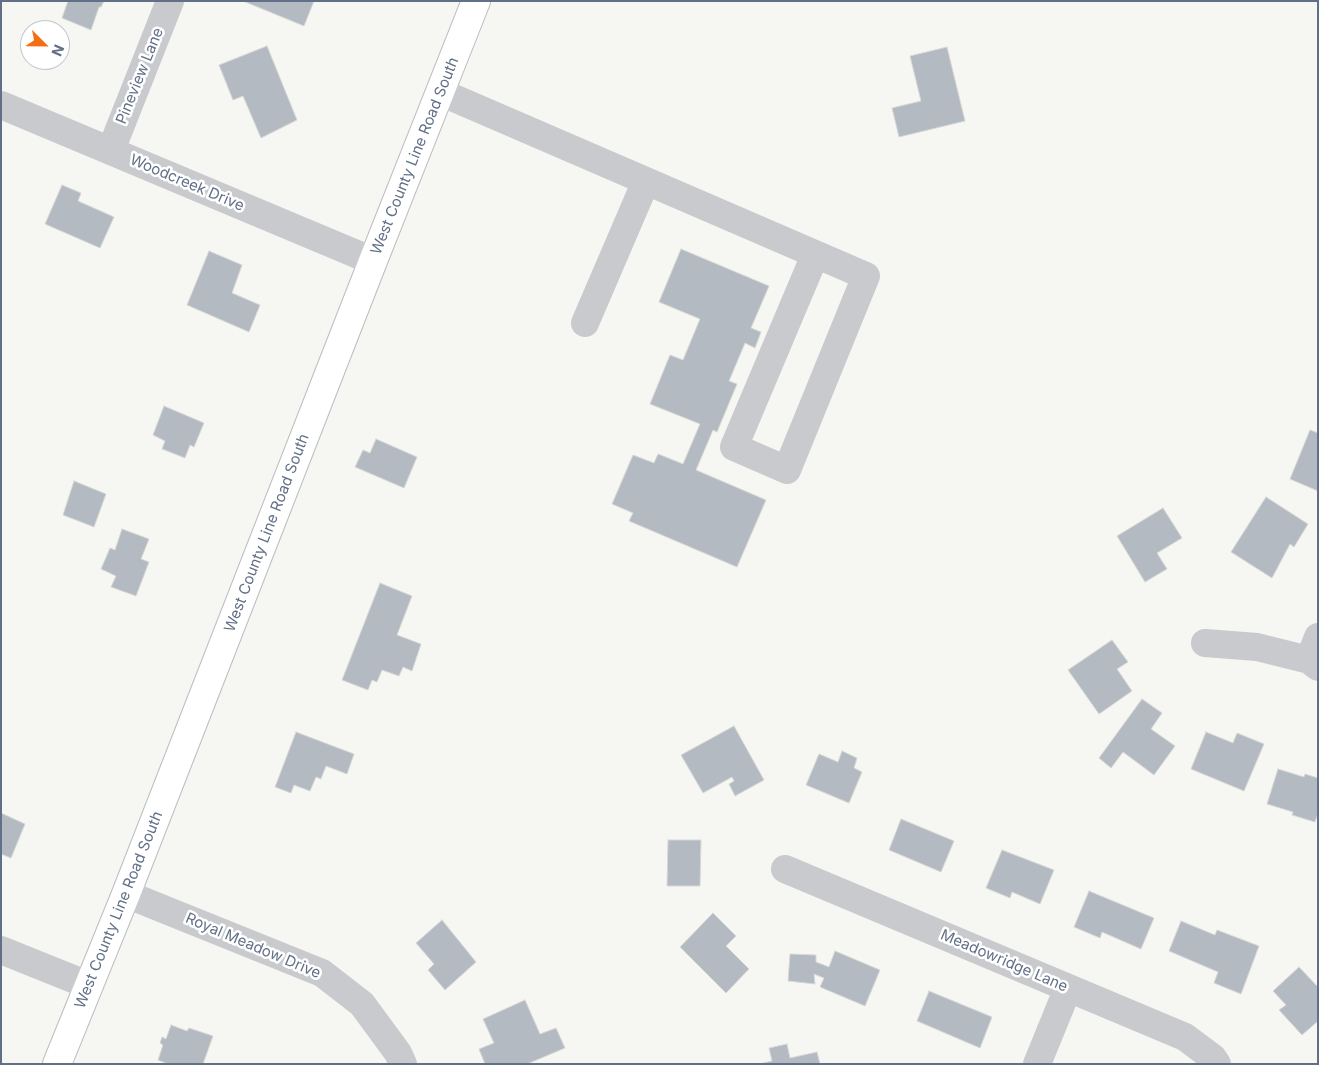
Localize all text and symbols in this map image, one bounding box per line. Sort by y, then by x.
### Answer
north arrow [20,20,70,70]
street label: Pineview Lane [113,25,167,127]
text: N [48,42,68,59]
street label: West County Line Road South [367,55,463,257]
street label: Woodcreek Drive [127,151,247,215]
street label: West County Line Road South [221,431,313,635]
street label: West County Line Road South [71,809,167,1011]
street label: Royal Meadow Drive [183,909,323,983]
street label: Meadowridge Lane [938,926,1070,996]

